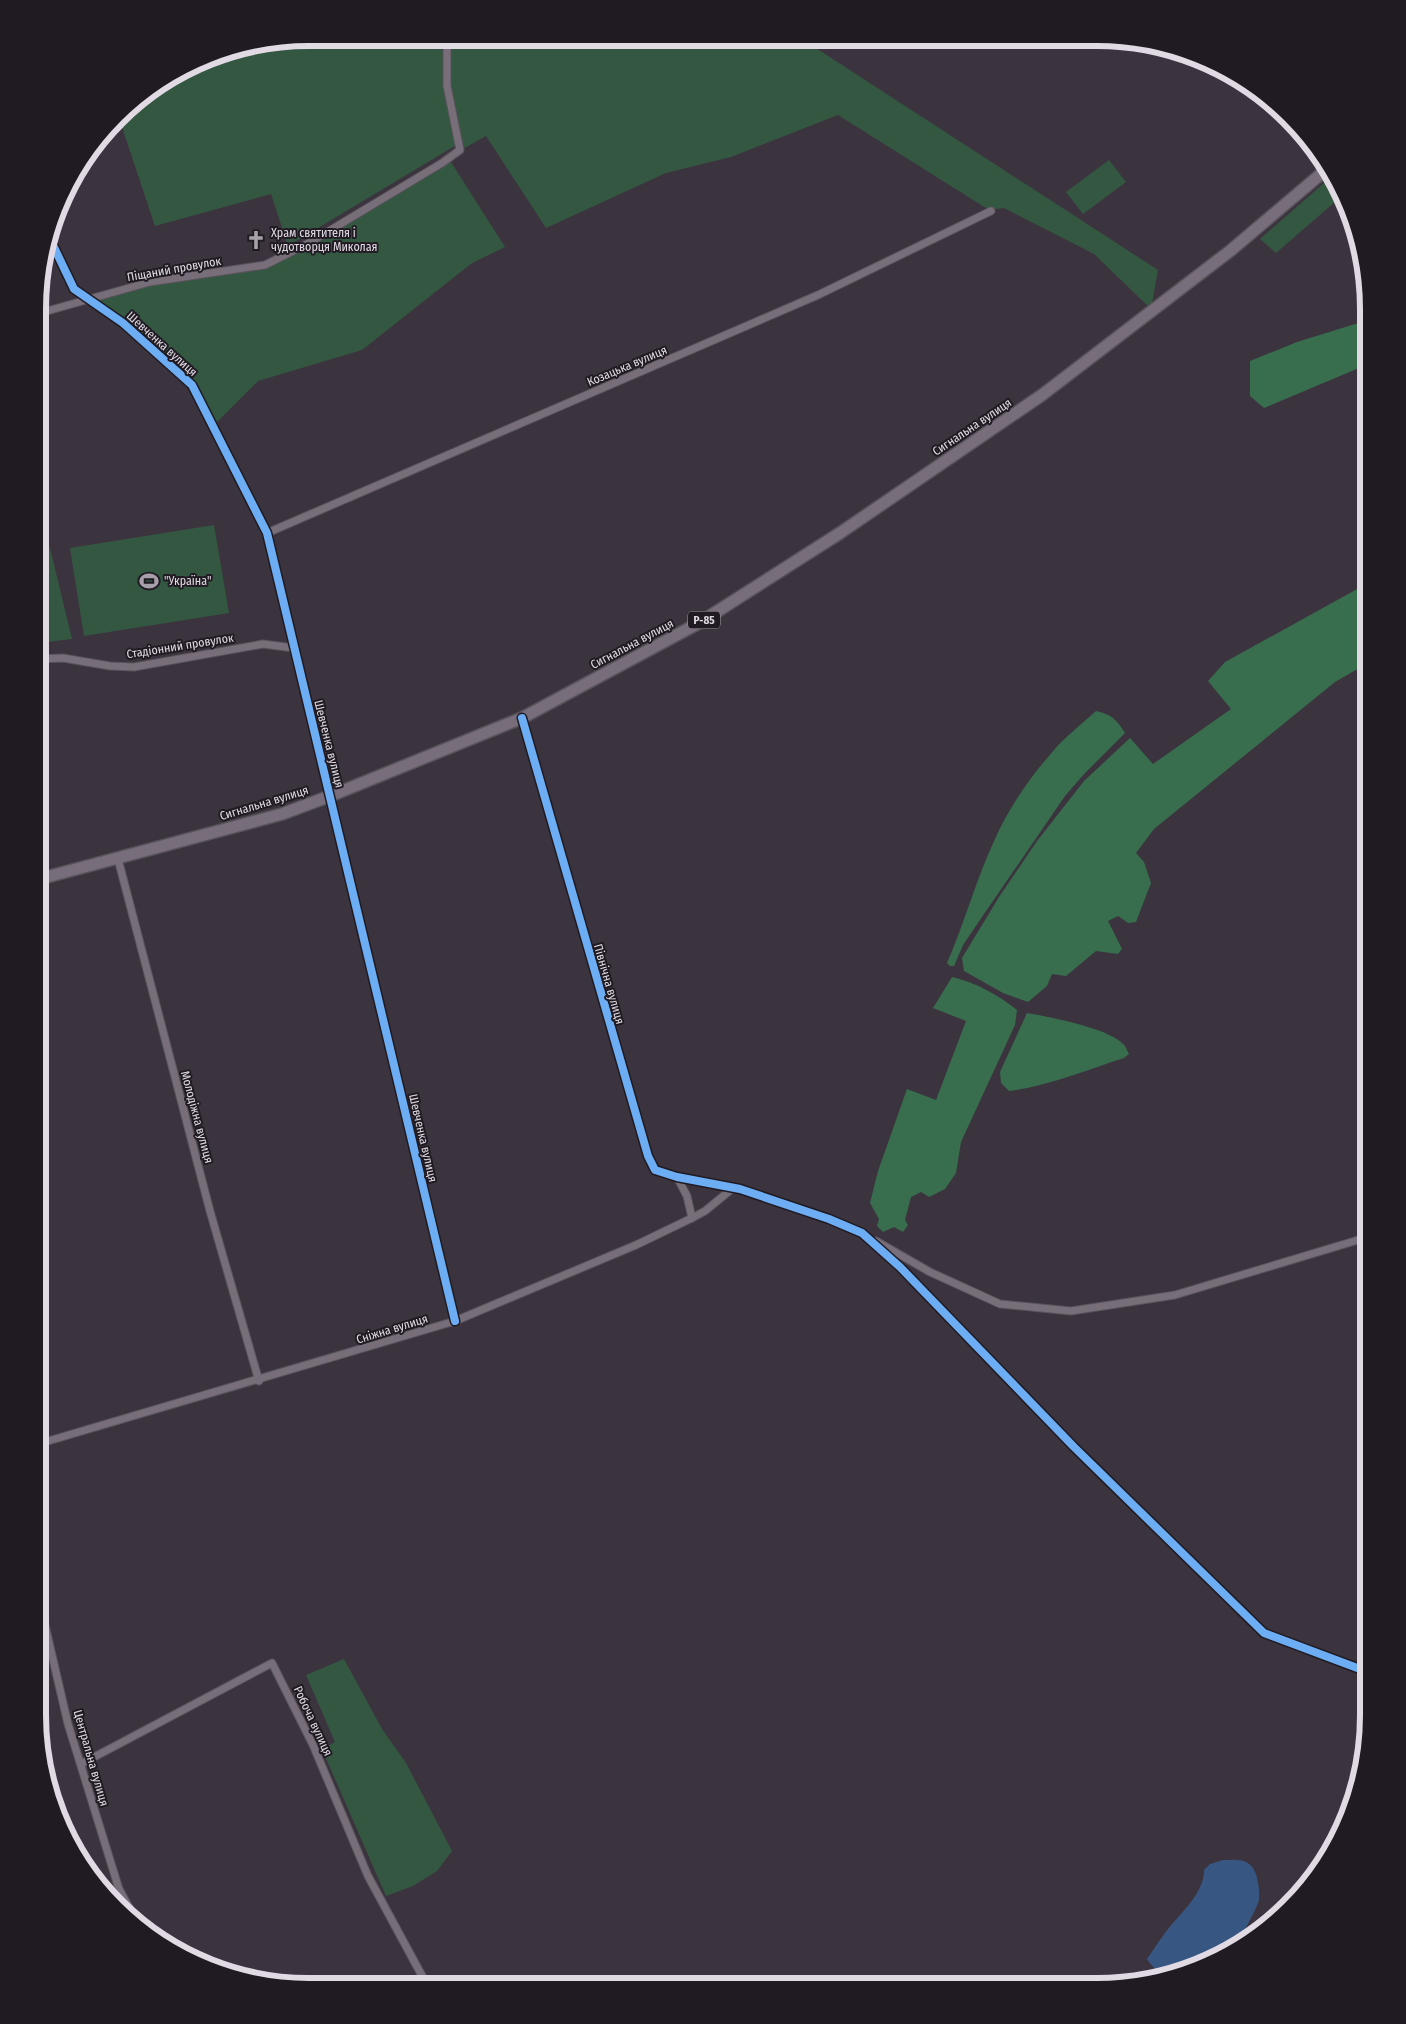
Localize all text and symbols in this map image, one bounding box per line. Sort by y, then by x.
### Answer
place label: Храм святителя і чудотворця Миколая [271,226,378,254]
church icon: Храм святителя і чудотворця Миколая [245,229,267,251]
street label: Піщаний провулок [126,254,222,284]
street label: Шевченка вулиця [124,309,200,379]
street label: Козацька вулиця [585,343,669,389]
street label: Сигнальна вулиця [930,395,1014,459]
sports icon: "Україна" [138,570,160,592]
place label: "Україна" [164,574,212,588]
road number: Р-85 [688,612,720,628]
street label: Сигнальна вулиця [588,616,676,672]
street label: Стадіонний провулок [126,631,235,661]
street label: Шевченка вулиця [311,699,347,789]
street label: Сигнальна вулиця [218,783,310,823]
street label: Північна вулиця [591,942,627,1026]
street label: Молодіжна вулиця [178,1069,216,1165]
street label: Шевченка вулиця [406,1093,440,1183]
street label: Сніжна вулиця [355,1311,429,1347]
street label: Робоча вулиця [291,1684,335,1758]
street label: Центральна вулиця [71,1708,111,1808]

